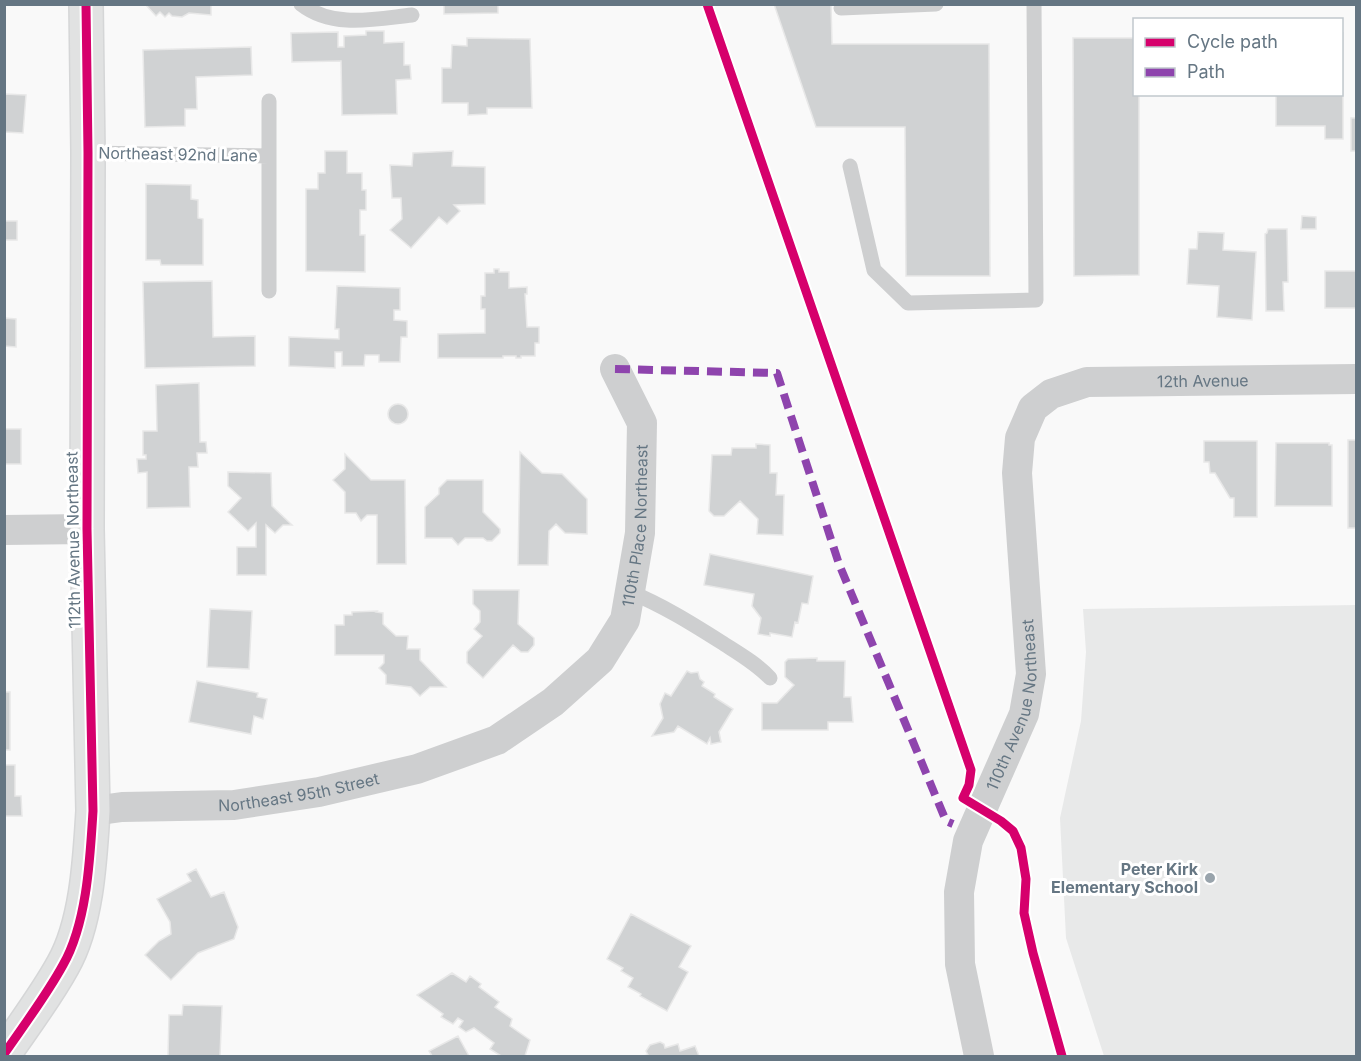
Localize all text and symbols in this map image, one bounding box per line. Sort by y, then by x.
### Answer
legend [1133,18,1343,96]
text: Cycle path [1187,31,1278,52]
text: Path [1187,61,1225,82]
street label: Northeast 92nd Lane [98,143,258,165]
street label: 12th Avenue [1157,370,1249,391]
street label: 110th Place Northeast [617,444,652,609]
street label: 112th Avenue Northeast [61,451,85,629]
street label: 110th Avenue Northeast [982,619,1041,794]
street label: Northeast 95th Street [218,768,381,815]
place label: Peter Kirk Elementary School [1051,859,1199,897]
marker: Peter Kirk Elementary School [1203,871,1217,885]

